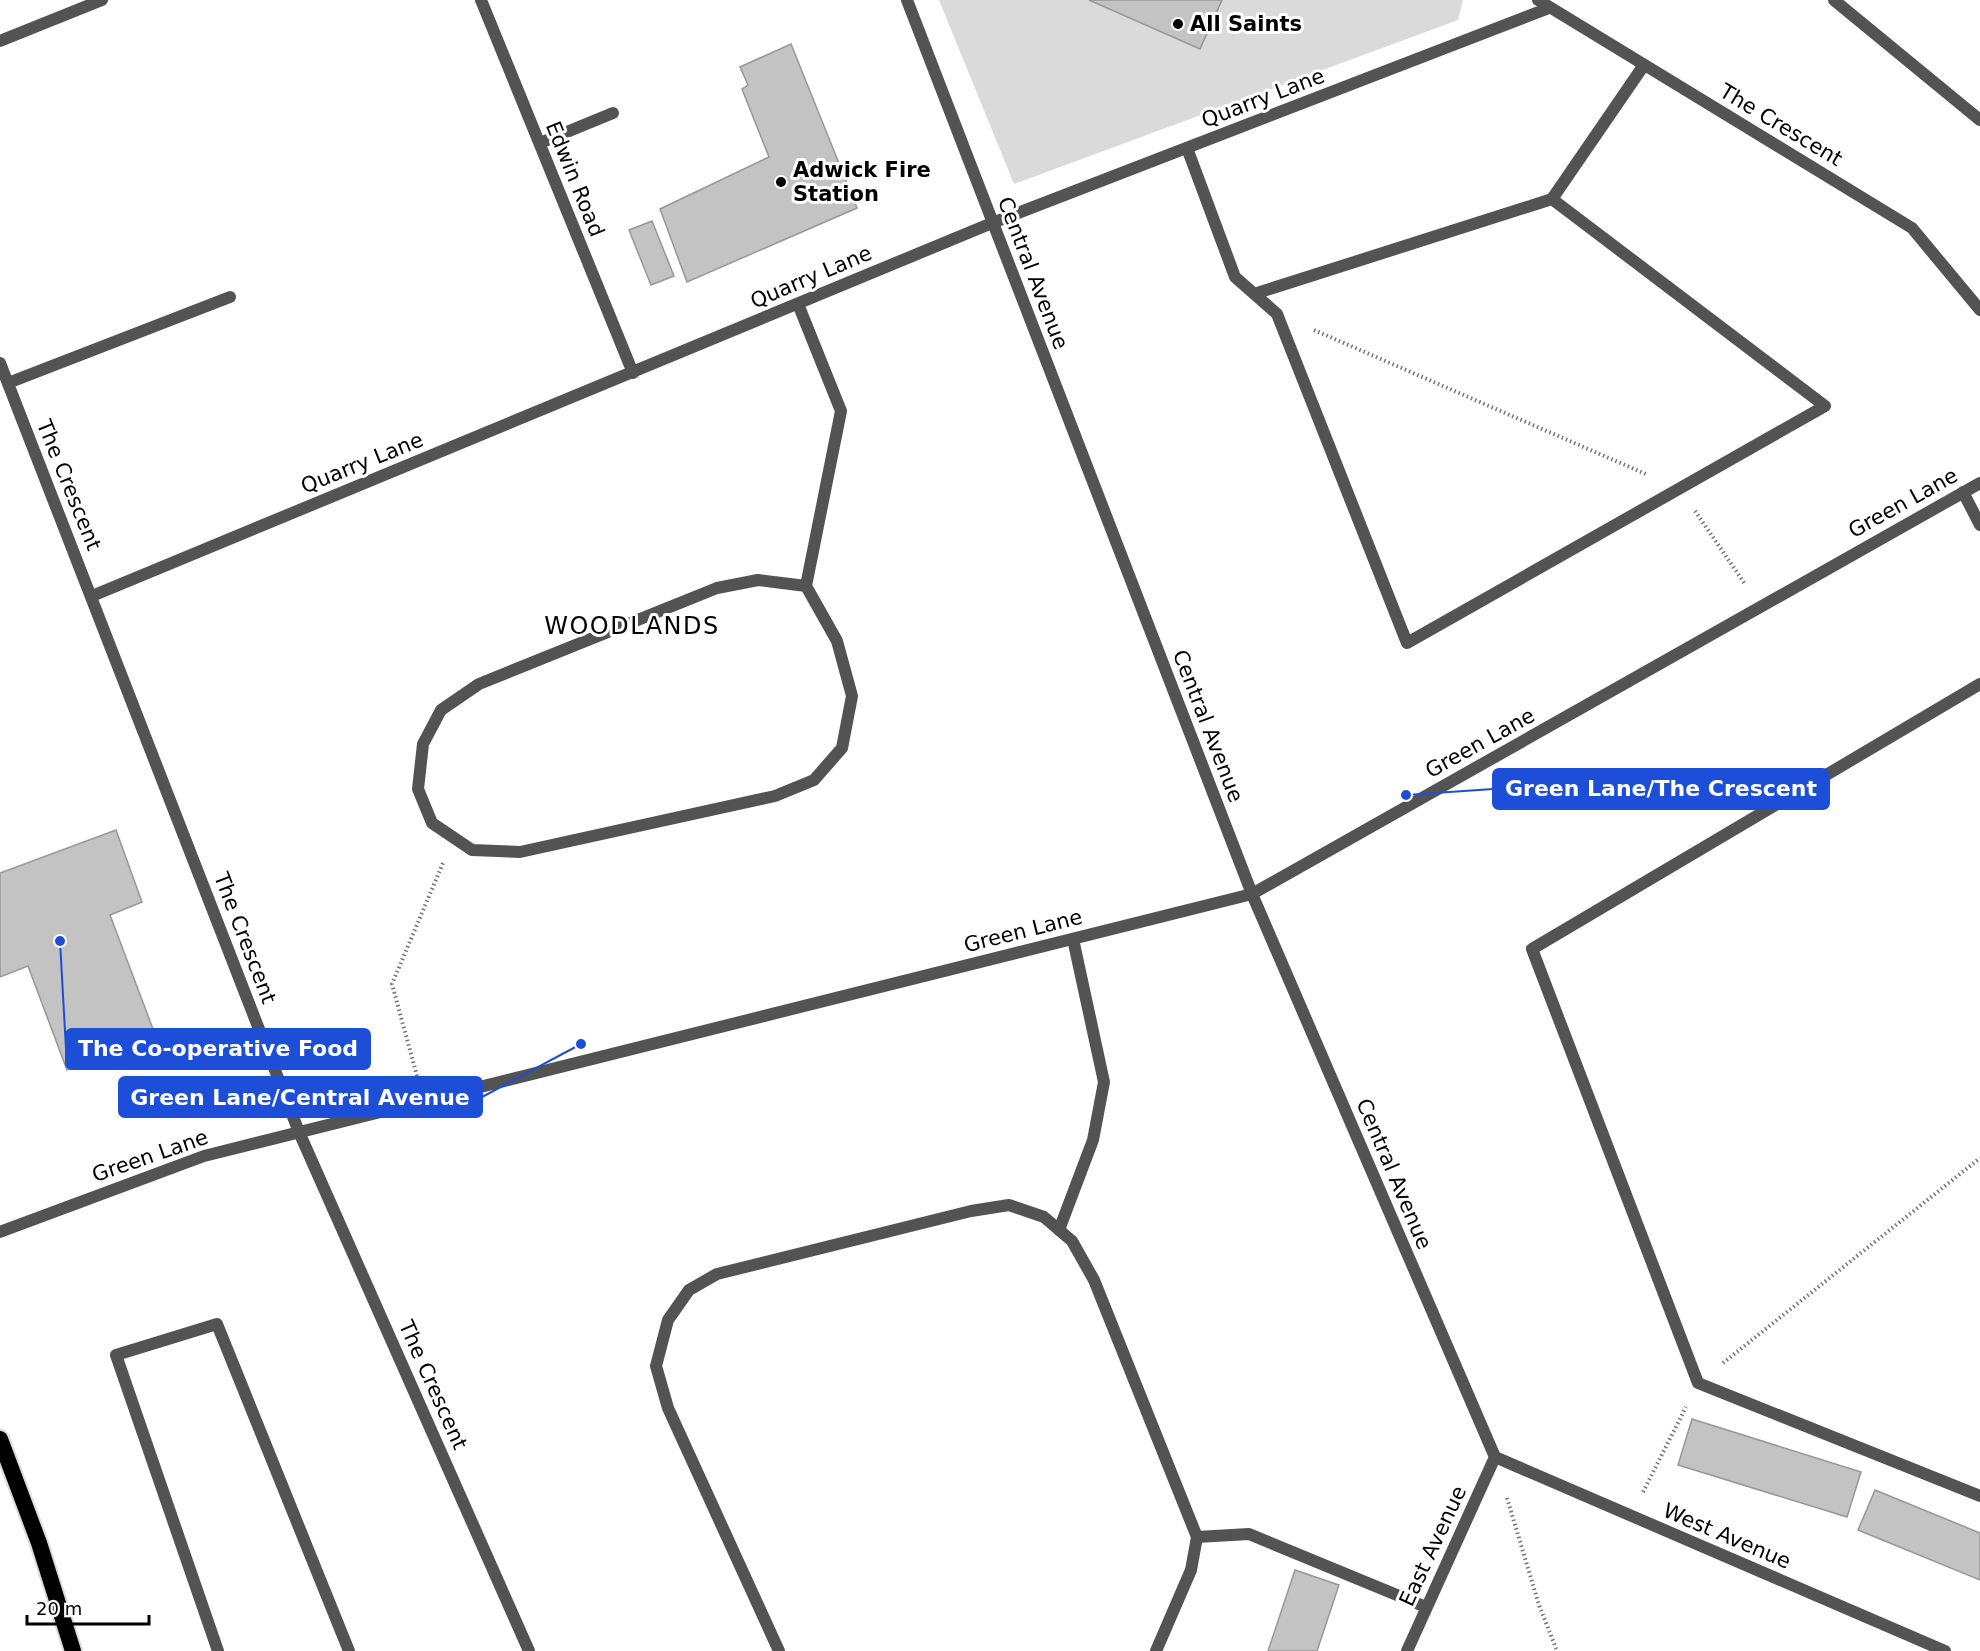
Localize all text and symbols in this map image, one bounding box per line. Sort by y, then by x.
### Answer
place label: All Saints [1190,12,1302,36]
marker: All Saints [1171,17,1185,31]
street label: Quarry Lane [1198,64,1328,132]
street label: The Crescent [1715,79,1847,171]
street label: Edwin Road [541,118,609,240]
place label: Adwick Fire Station [793,158,931,206]
marker: Adwick Fire Station [774,175,788,189]
street label: Central Avenue [993,193,1073,353]
street label: Quarry Lane [747,241,875,313]
street label: The Crescent [32,415,106,554]
street label: Quarry Lane [297,428,427,498]
street label: Green Lane [1844,463,1962,543]
district label: WOODLANDS [544,612,720,640]
street label: Central Avenue [1168,646,1248,806]
street label: Green Lane [1421,703,1539,783]
callout: Green Lane/The Crescent [1493,769,1829,809]
text: Green Lane/The Crescent [1505,776,1817,801]
street label: The Crescent [209,868,281,1007]
street label: Green Lane [961,905,1085,957]
callout: The Co-operative Food [66,1029,370,1069]
text: The Co-operative Food [78,1036,358,1061]
callout: Green Lane/Central Avenue [119,1077,482,1117]
text: Green Lane/Central Avenue [130,1085,470,1110]
street label: Central Avenue [1351,1095,1437,1253]
street label: Green Lane [89,1125,211,1187]
street label: The Crescent [393,1316,472,1453]
street label: East Avenue [1395,1482,1471,1610]
street label: West Avenue [1660,1498,1794,1574]
scale bar [27,1588,148,1626]
text: 20 m [36,1598,82,1619]

